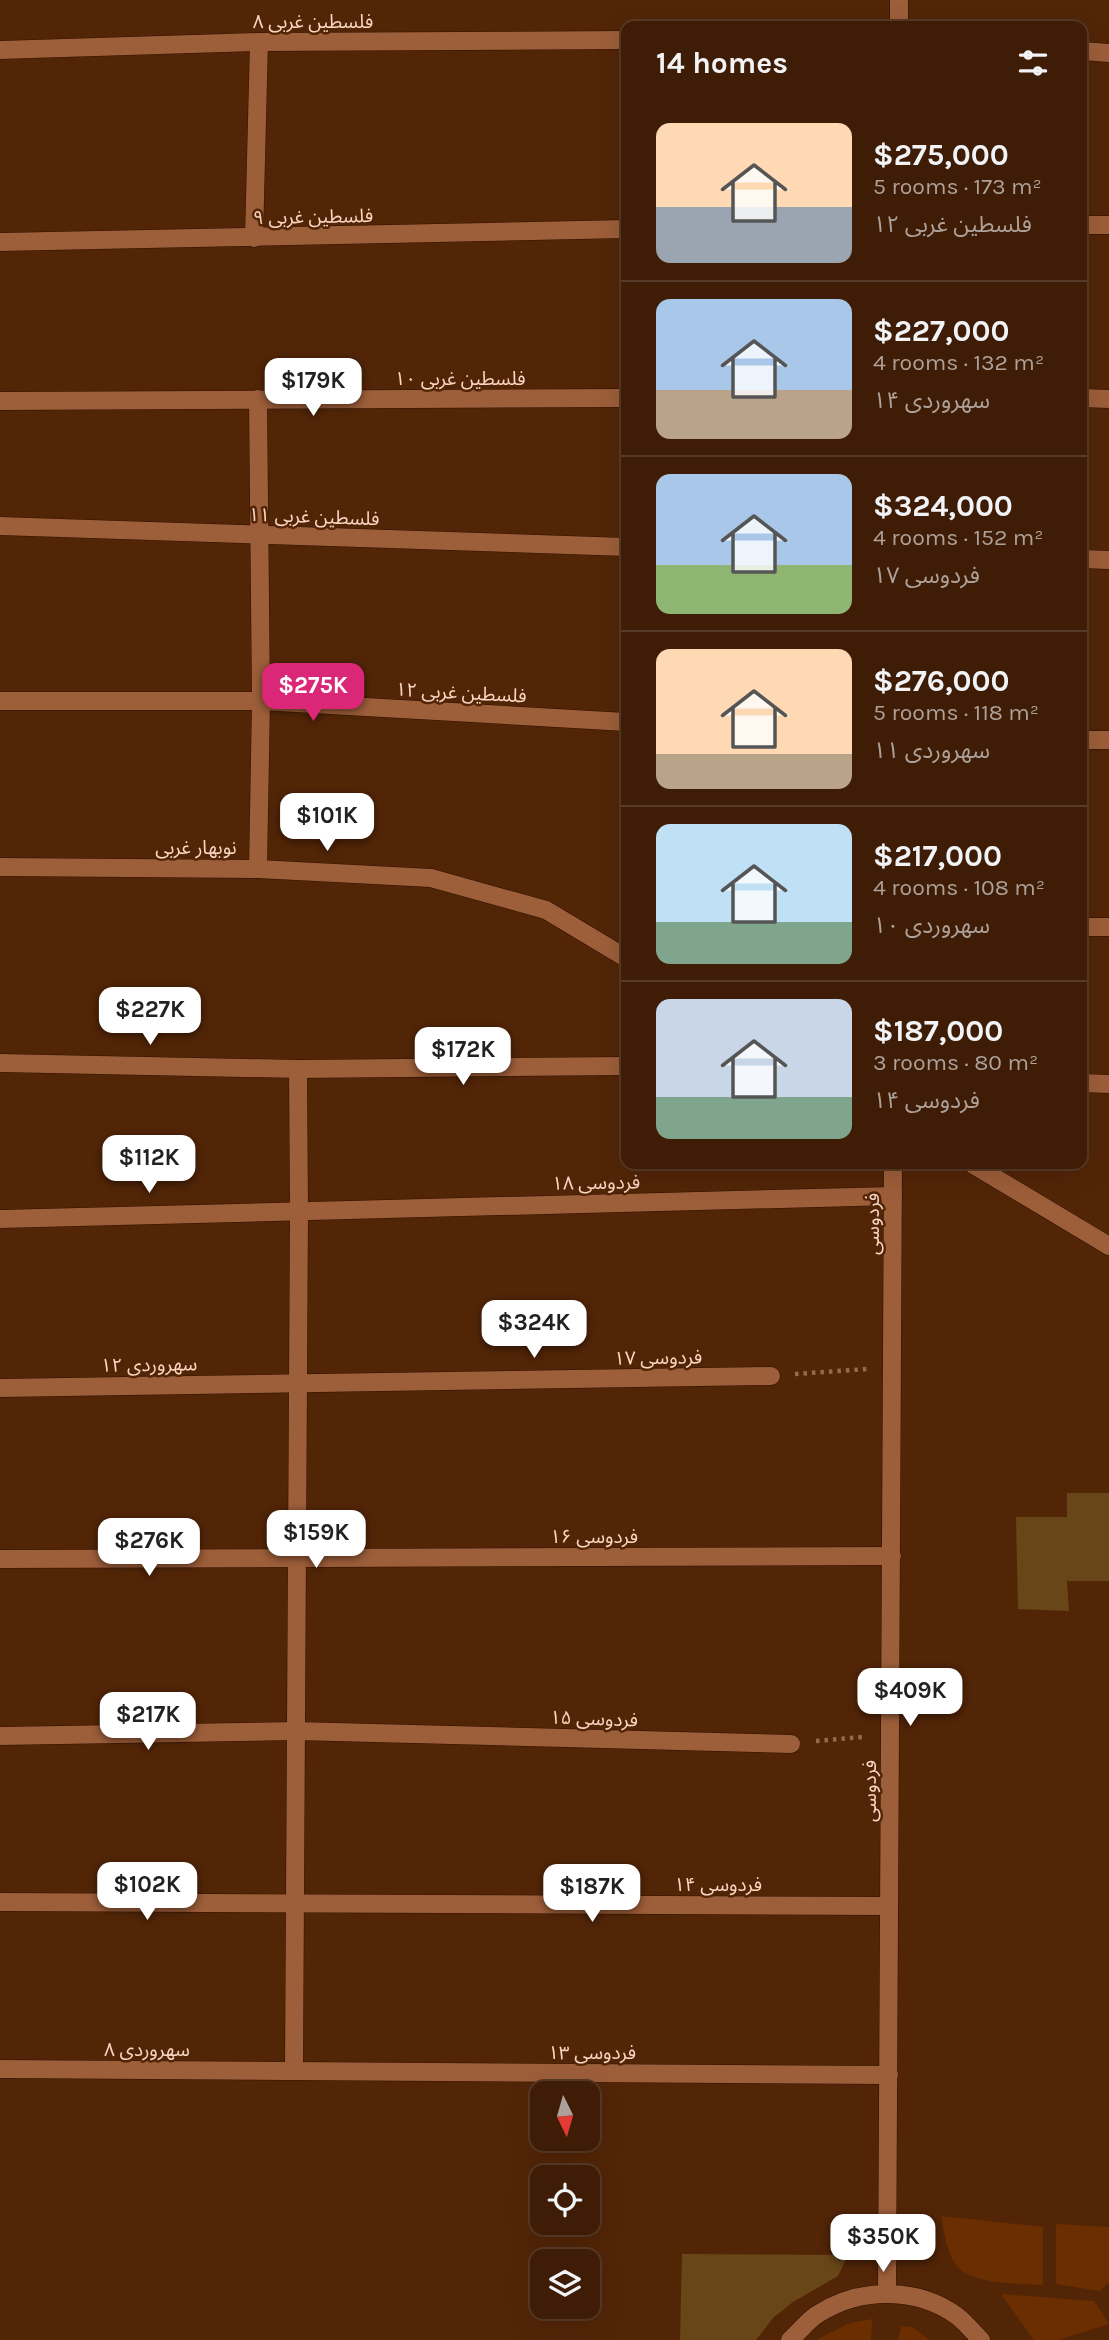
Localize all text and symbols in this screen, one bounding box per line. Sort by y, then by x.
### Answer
street label: فلسطین غربی ۸ [253,11,373,33]
icon: filters [1014,44,1052,82]
text: 14 homes [656,45,788,81]
text: $275,000 [873,137,1009,173]
icon: home [712,151,796,235]
text: 5 rooms · 173 m² [873,173,1042,200]
street label: فلسطین غربی ۹ [253,205,373,229]
text: فلسطین غربی ۱۲ [873,211,1032,238]
text: $227,000 [873,313,1009,349]
icon: home [712,327,796,411]
text: 4 rooms · 132 m² [873,349,1044,376]
pin: $179K [264,358,362,418]
text: $179K [281,367,345,394]
street label: فلسطین غربی ۱۰ [394,368,526,390]
text: سهروردی ۱۴ [873,387,990,414]
text: $324,000 [873,488,1013,524]
icon: home [712,502,796,586]
street label: فلسطین غربی ۱۱ [248,504,380,530]
text: 4 rooms · 152 m² [873,524,1044,551]
text: فردوسی ۱۷ [873,562,980,589]
text: $276,000 [873,663,1009,699]
pin: $275K [264,664,362,723]
text: $275K [278,672,348,699]
icon: home [712,677,796,761]
street label: فلسطین غربی ۱۲ [395,679,527,707]
text: 5 rooms · 118 m² [873,699,1039,726]
text: سهروردی ۱۱ [873,737,990,764]
pin: $101K [278,794,376,853]
text: $101K [296,802,358,829]
street label: نوبهار غربی [155,837,237,859]
text: $217,000 [873,838,1002,874]
icon: home [712,852,796,936]
text: 4 rooms · 108 m² [873,874,1045,901]
text: سهروردی ۱۰ [873,912,990,939]
pin: $227K [101,988,199,1047]
text: $227K [115,996,185,1023]
text: $187,000 [873,1013,1003,1049]
icon: home [712,1027,796,1111]
pin: $172K [414,1028,512,1087]
text: $172K [431,1036,495,1063]
text: 3 rooms · 80 m² [873,1049,1038,1076]
text: فردوسی ۱۴ [873,1087,980,1114]
pin: $112K [100,1136,198,1195]
text: $112K [118,1144,180,1171]
street label: فردوسی ۱۸ [552,1171,640,1195]
street label: فردوسی [862,1193,884,1255]
pin: $324K [485,1300,583,1360]
text: $324K [498,1309,570,1336]
street label: فردوسی ۱۷ [614,1346,702,1370]
street label: سهروردی ۱۲ [100,1353,198,1377]
pin: $159K [267,1510,365,1570]
pin: $276K [100,1518,198,1578]
text: $159K [283,1519,349,1546]
street label: فردوسی ۱۶ [550,1526,638,1548]
text: $276K [114,1527,184,1554]
pin: $409K [861,1668,959,1728]
text: $409K [873,1677,947,1704]
pin: $217K [99,1692,197,1752]
text: $217K [116,1701,180,1728]
street label: فردوسی ۱۵ [550,1706,638,1732]
street label: فردوسی [859,1760,881,1822]
pin: $102K [98,1862,196,1922]
pin: $187K [543,1864,641,1924]
text: $102K [113,1871,181,1898]
text: $187K [559,1873,625,1900]
street label: فردوسی ۱۴ [674,1874,762,1896]
street label: سهروردی ۸ [104,2039,190,2061]
street label: فردوسی ۱۳ [548,2042,636,2064]
north arrow [530,2081,600,2151]
map controls [530,2081,600,2319]
button: locate [530,2165,600,2235]
pin: $350K [834,2214,932,2274]
text: $350K [846,2223,920,2250]
button: layers [530,2249,600,2319]

